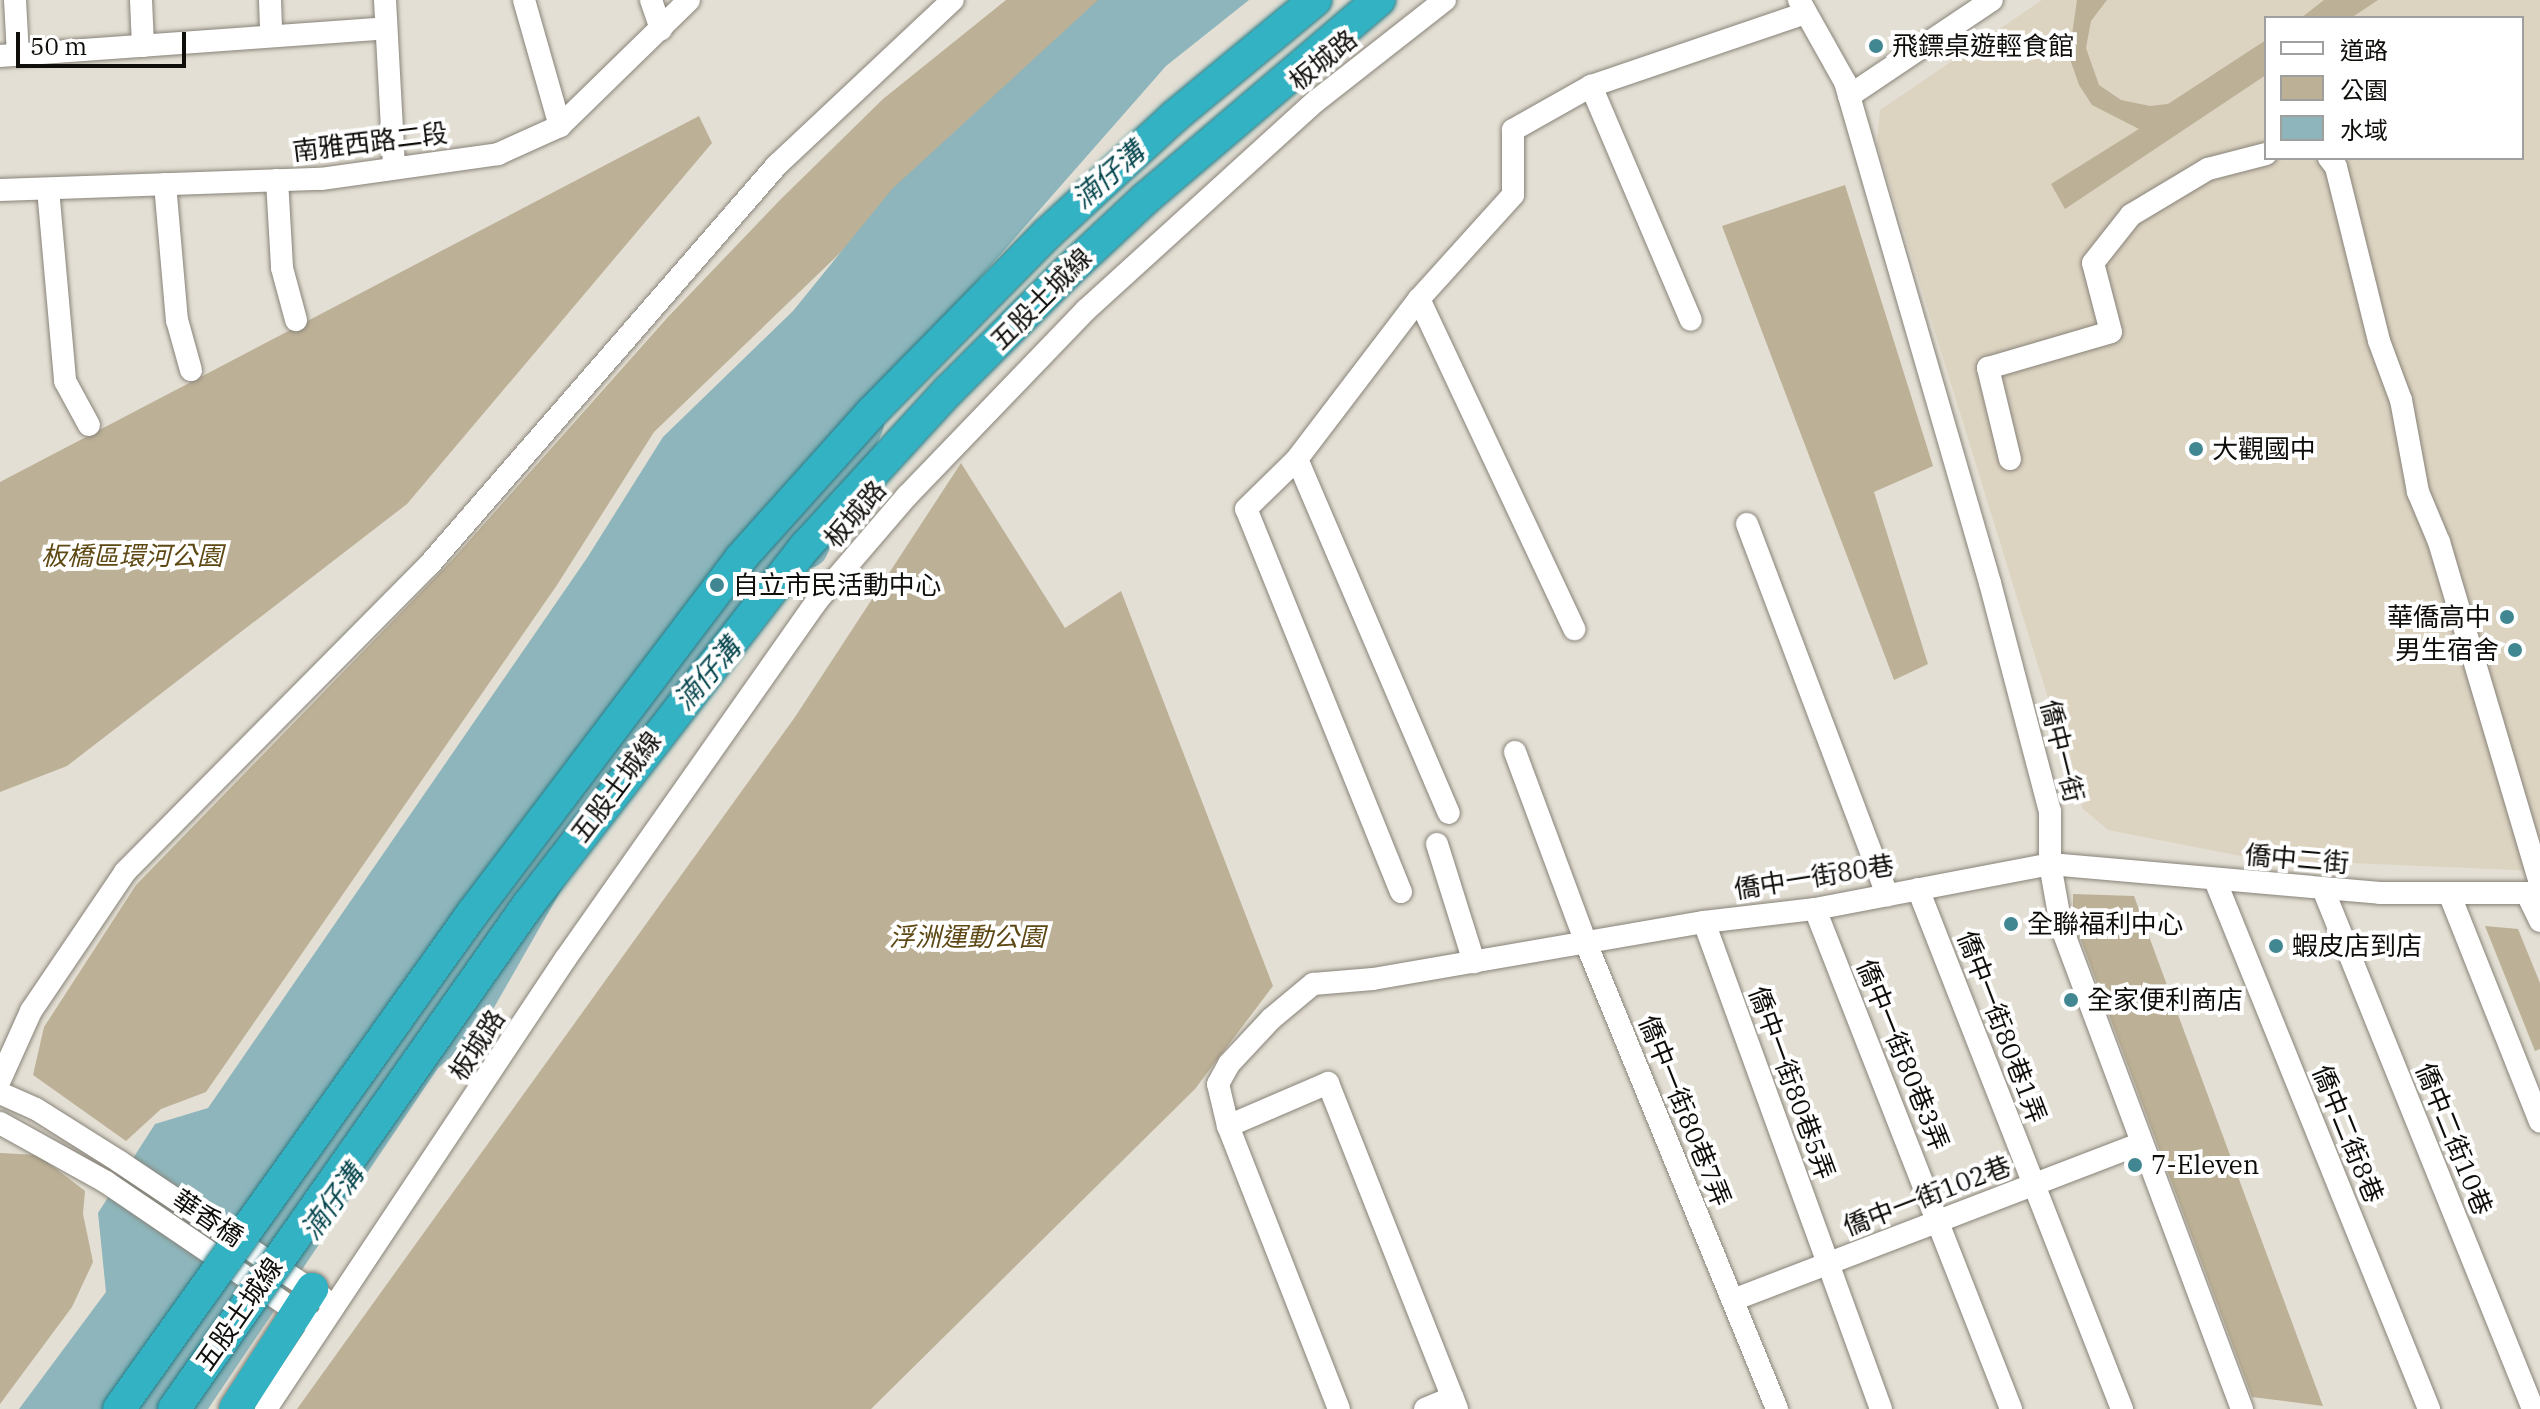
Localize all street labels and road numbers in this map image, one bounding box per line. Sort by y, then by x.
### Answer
street label: 板城路 [1283,23,1363,97]
street label: 南雅西路二段 [291,117,449,167]
street label: 五股土城線 [984,242,1098,356]
street label: 板城路 [818,474,892,554]
street label: 僑中一街 [2034,697,2090,805]
street label: 五股土城線 [564,726,668,848]
street label: 僑中二街 [2244,839,2350,879]
street label: 僑中一街80巷 [1732,849,1896,905]
street label: 僑中一街80巷1弄 [1951,927,2053,1127]
street label: 僑中一街80巷3弄 [1851,955,1955,1155]
street label: 僑中一街80巷5弄 [1743,982,1841,1184]
street label: 板城路 [443,1004,511,1086]
street label: 僑中一街80巷7弄 [1633,1011,1737,1211]
street label: 僑中二街10巷 [2409,1058,2499,1220]
street label: 僑中二街8巷 [2306,1061,2390,1207]
street label: 僑中一街102巷 [1839,1150,2015,1242]
street label: 華香橋 [167,1183,249,1253]
street label: 五股土城線 [189,1252,289,1376]

